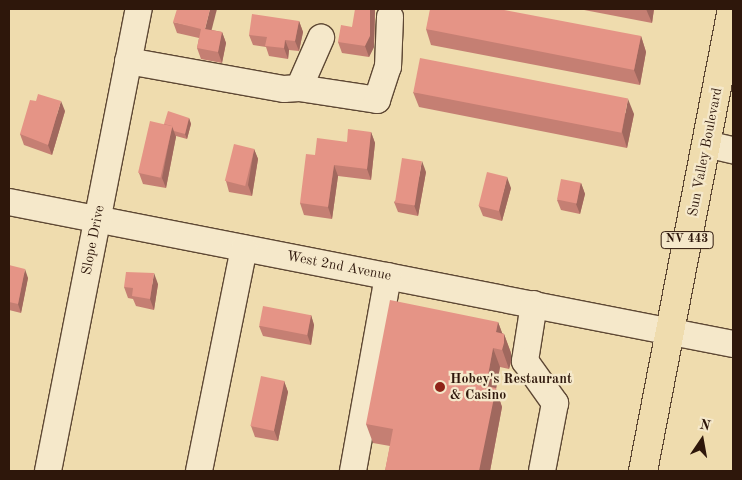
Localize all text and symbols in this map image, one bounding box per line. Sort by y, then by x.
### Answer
street label: Sun Valley Boulevard [684,86,726,218]
street label: Slope Drive [78,204,108,276]
road number: NV 443 [660,230,714,250]
street label: West 2nd Avenue [285,248,393,284]
place label: Hobey's Restaurant & Casino [450,371,572,404]
marker: Hobey's Restaurant & Casino [434,381,446,393]
north arrow [677,415,727,465]
text: N [698,417,712,433]

